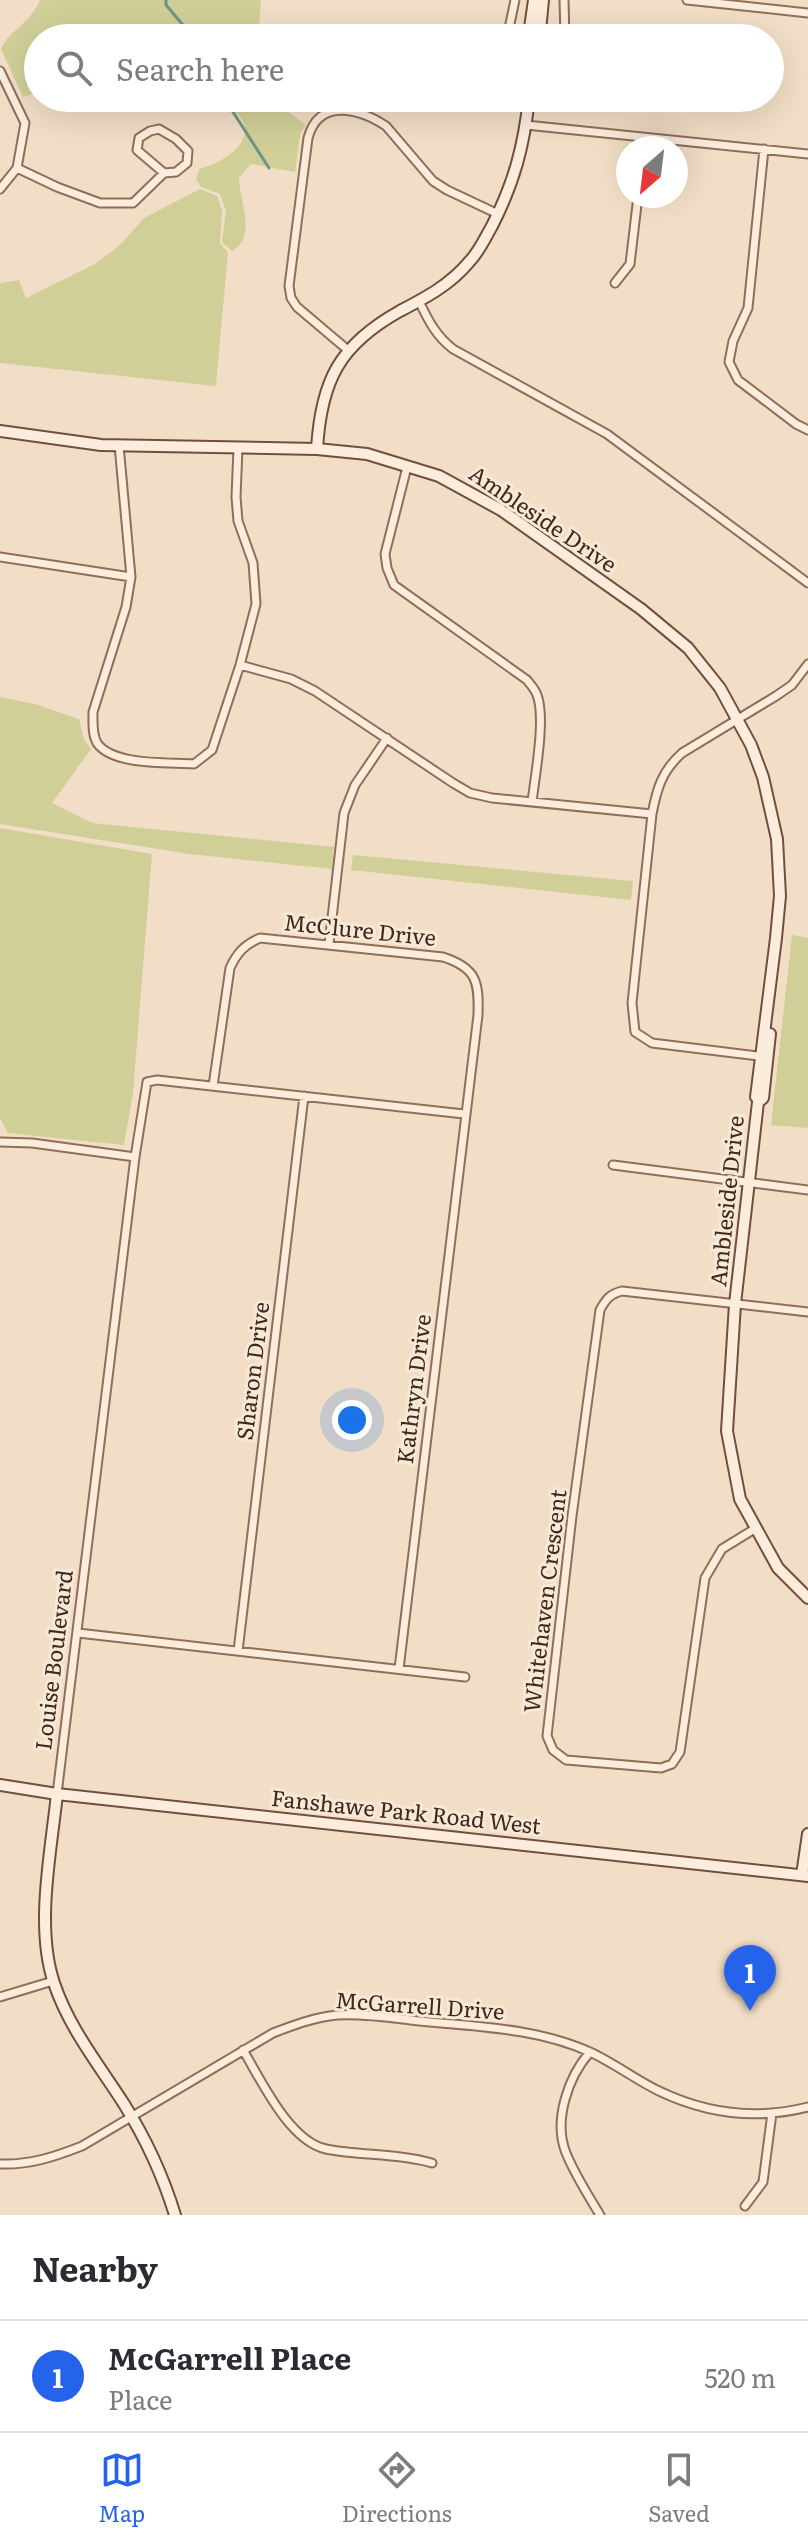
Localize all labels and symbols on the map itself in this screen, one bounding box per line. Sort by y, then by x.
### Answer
north arrow [616,136,688,208]
street label: Ambleside Drive [463,456,624,579]
street label: McClure Drive [283,904,438,953]
street label: Ambleside Drive [700,1114,751,1288]
street label: Sharon Drive [227,1300,276,1442]
street label: Kathryn Drive [387,1312,438,1466]
your location [332,1400,372,1440]
street label: Whitehaven Crescent [513,1487,574,1714]
street label: Louise Boulevard [25,1568,80,1752]
street label: Fanshawe Park Road West [270,1780,543,1841]
pin: 1 [724,1945,776,2011]
street label: McGarrell Drive [334,1982,506,2027]

